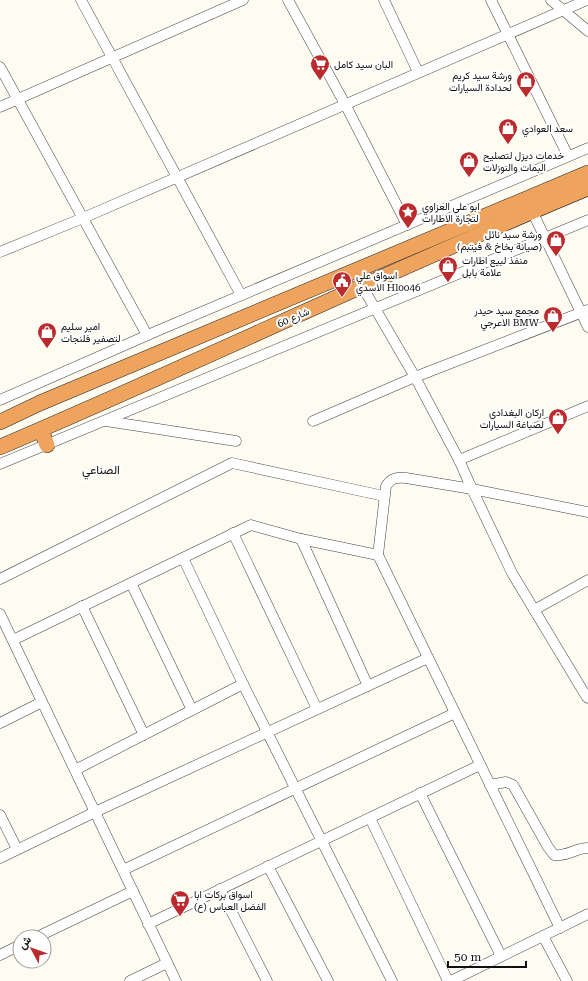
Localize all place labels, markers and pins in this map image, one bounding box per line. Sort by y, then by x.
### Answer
supermarket icon: البان سيد كامل [309,53,331,81]
place label: البان سيد كامل [334,59,393,71]
place label: ورشة سيد كريم لحدادة السيارات [449,70,512,94]
shop icon: ورشة سيد كريم لحدادة السيارات [515,70,537,98]
shop icon: سعد العوادي [497,117,519,145]
place label: سعد العوادي [522,123,573,137]
shop icon: خدمات ديزل لتصليح البمات والنوزلات [458,150,480,178]
place label: خدمات ديزل لتصليح البمات والنوزلات [483,150,565,174]
place icon: ابو علي العزاوي لتجارة الاطارات [397,201,419,229]
place label: ابو علي العزاوي لتجارة الاطارات [422,201,480,225]
place label: ورشة سيد نائل (صيانة بخاخ & فيتبم) [457,229,542,253]
shop icon: ورشة سيد نائل (صيانة بخاخ & فيتبم) [545,229,567,257]
shop icon: منفذ لبيع اطارات علامة بابل [437,255,459,283]
place label: منفذ لبيع اطارات علامة بابل [462,255,528,279]
public building icon: اسواق علي الاسدي Hl0046 [331,270,353,298]
place label: اسواق علي الاسدي Hl0046 [356,270,421,296]
place label: مجمع سيد حيدر الاعرجي BMW [473,305,540,331]
shop icon: مجمع سيد حيدر الاعرجي BMW [542,305,564,333]
shop icon: امير سليم لتصفير فلنجات [36,321,58,349]
place label: امير سليم لتصفير فلنجات [61,321,121,345]
place label: اركان البغدادي لصباغة السيارات [480,407,544,431]
shop icon: اركان البغدادي لصباغة السيارات [547,407,569,435]
supermarket icon: اسواق بركات ابا الفضل العباس (ع) [169,889,191,917]
place label: اسواق بركات ابا الفضل العباس (ع) [194,889,266,913]

